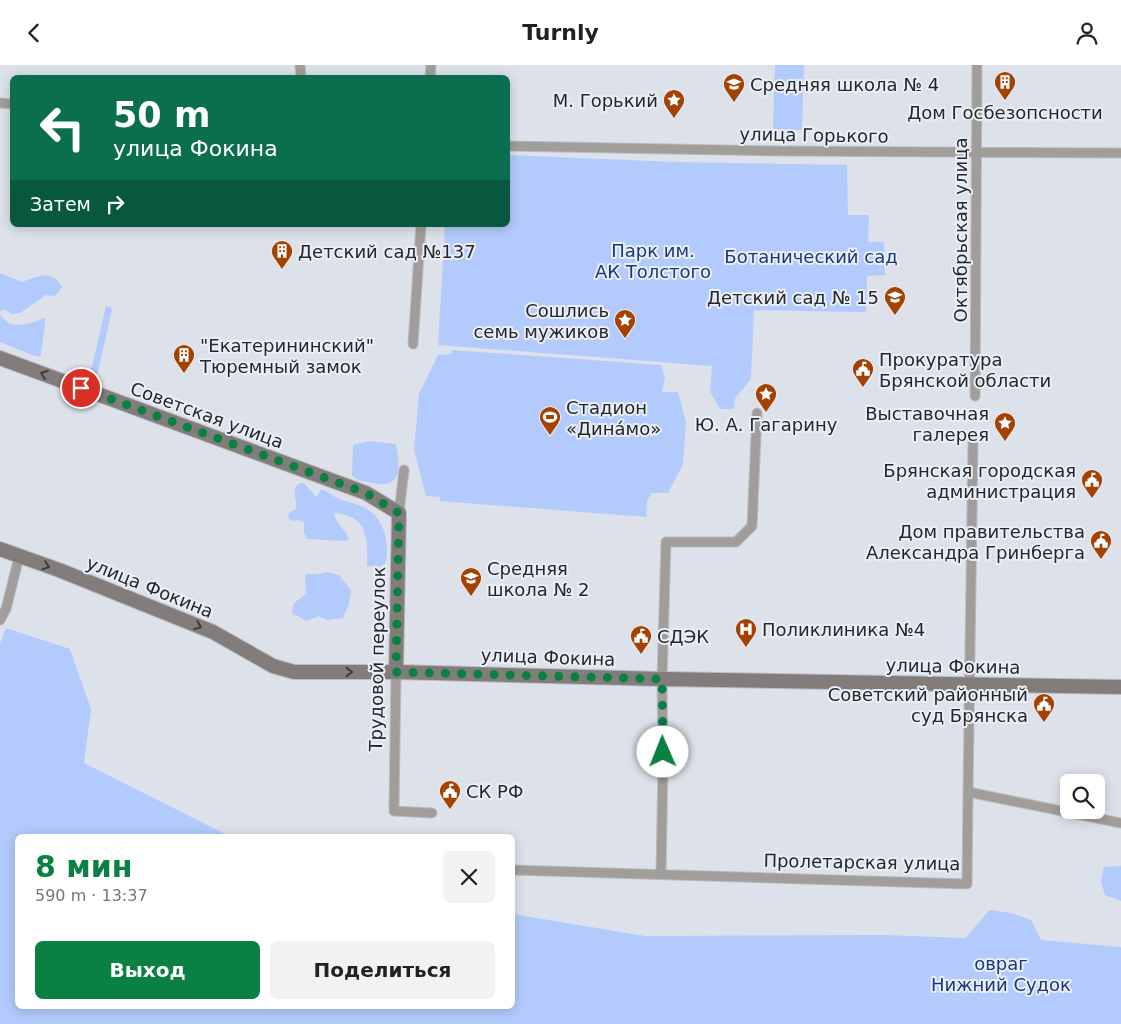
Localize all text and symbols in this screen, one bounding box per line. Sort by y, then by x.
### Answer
icon: back [20,19,48,47]
icon: person [1073,19,1101,47]
text: Turnly [522,20,599,45]
building icon: Дом Госбезопсности [993,70,1017,101]
school or university icon: Средняя школа № 4 [722,72,746,103]
place label: Средняя школа № 4 [750,74,939,95]
place icon: М. Горький [662,88,686,119]
place label: М. Горький [553,90,658,111]
icon: left [30,95,95,160]
text: 50 m [113,95,210,135]
place label: Дом Госбезопсности [907,102,1103,123]
street label: улица Горького [739,123,889,147]
text: улица Фокина [113,136,278,161]
street label: Октябрьская улица [950,138,971,322]
icon: right [101,190,129,218]
text: Затем [30,193,91,215]
building icon: Детский сад №137 [270,239,294,270]
park label: Парк им. АК Толстого [595,240,711,282]
place label: Детский сад №137 [298,241,476,262]
park label: Ботанический сад [724,246,898,267]
school or university icon: Детский сад № 15 [883,285,907,316]
place label: Детский сад № 15 [707,287,879,308]
place label: Сошлись семь мужиков [473,300,609,342]
place icon: Сошлись семь мужиков [613,308,637,339]
place label: "Екатерининский" Тюремный замок [199,335,374,377]
building icon: "Екатерининский" Тюремный замок [172,343,196,374]
place label: Прокуратура Брянской области [879,349,1051,391]
public building icon: Прокуратура Брянской области [851,357,875,388]
pin [60,367,102,409]
one-way arrow [40,370,49,380]
icon: arrive [67,374,95,402]
street label: Советская улица [128,378,286,452]
place icon: Ю. А. Гагарину [754,382,778,413]
place label: Стадион «Дина́мо» [566,397,661,439]
place label: Выставочная галерея [865,403,989,445]
sports icon: Стадион «Дина́мо» [538,405,562,436]
place icon: Выставочная галерея [993,411,1017,442]
place label: Ю. А. Гагарину [695,414,838,435]
place label: Брянская городская администрация [883,460,1076,502]
public building icon: Брянская городская администрация [1080,468,1104,499]
place label: Дом правительства Александра Гринберга [866,521,1085,563]
public building icon: Дом правительства Александра Гринберга [1089,529,1113,560]
street label: улица Фокина [84,552,216,622]
place label: Средняя школа № 2 [487,558,590,600]
one-way arrow [41,560,49,570]
street label: Трудовой переулок [365,566,389,753]
school or university icon: Средняя школа № 2 [459,566,483,597]
hospital icon: Поликлиника №4 [734,617,758,648]
place label: Поликлиника №4 [762,619,925,640]
one-way arrow [193,620,202,630]
public building icon: СДЭК [629,624,653,655]
place label: СДЭК [657,626,709,647]
street label: улица Фокина [480,644,616,670]
street label: улица Фокина [885,654,1021,678]
one-way arrow [346,667,354,677]
place label: Советский районный суд Брянска [828,684,1028,726]
public building icon: Советский районный суд Брянска [1032,692,1056,723]
position arrow [636,725,688,777]
map controls [1060,774,1105,819]
button: search [1060,774,1105,819]
public building icon: СК РФ [438,779,462,810]
place label: СК РФ [466,781,523,802]
text: 8 мин [35,849,133,884]
street label: Пролетарская улица [763,850,961,874]
button: close [443,851,495,903]
text: 590 m · 13:37 [35,886,148,905]
button: Выход [35,941,260,999]
button: Поделиться [270,941,495,999]
park label: овраг Нижний Судок [931,953,1071,995]

